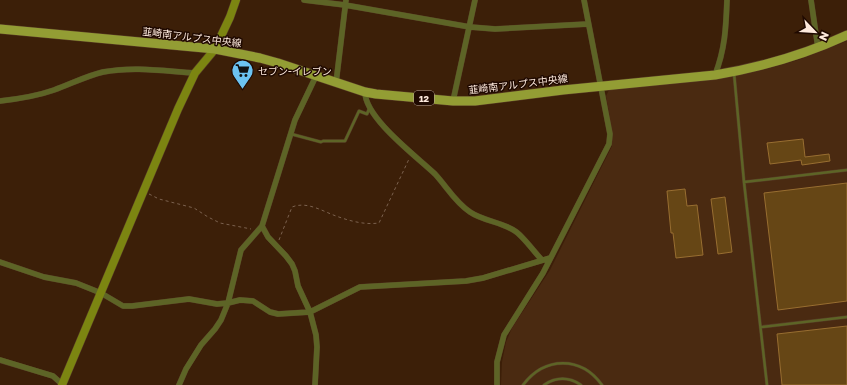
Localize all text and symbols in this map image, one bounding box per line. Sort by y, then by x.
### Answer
north arrow [795,12,835,52]
street label: 韮崎南アルプス中央線 [142,25,242,49]
text: N [817,30,832,43]
supermarket icon: セブン-イレブン [229,58,255,91]
place label: セブン-イレブン [258,65,332,77]
street label: 韮崎南アルプス中央線 [468,72,568,96]
road number: 12 [414,91,434,105]

